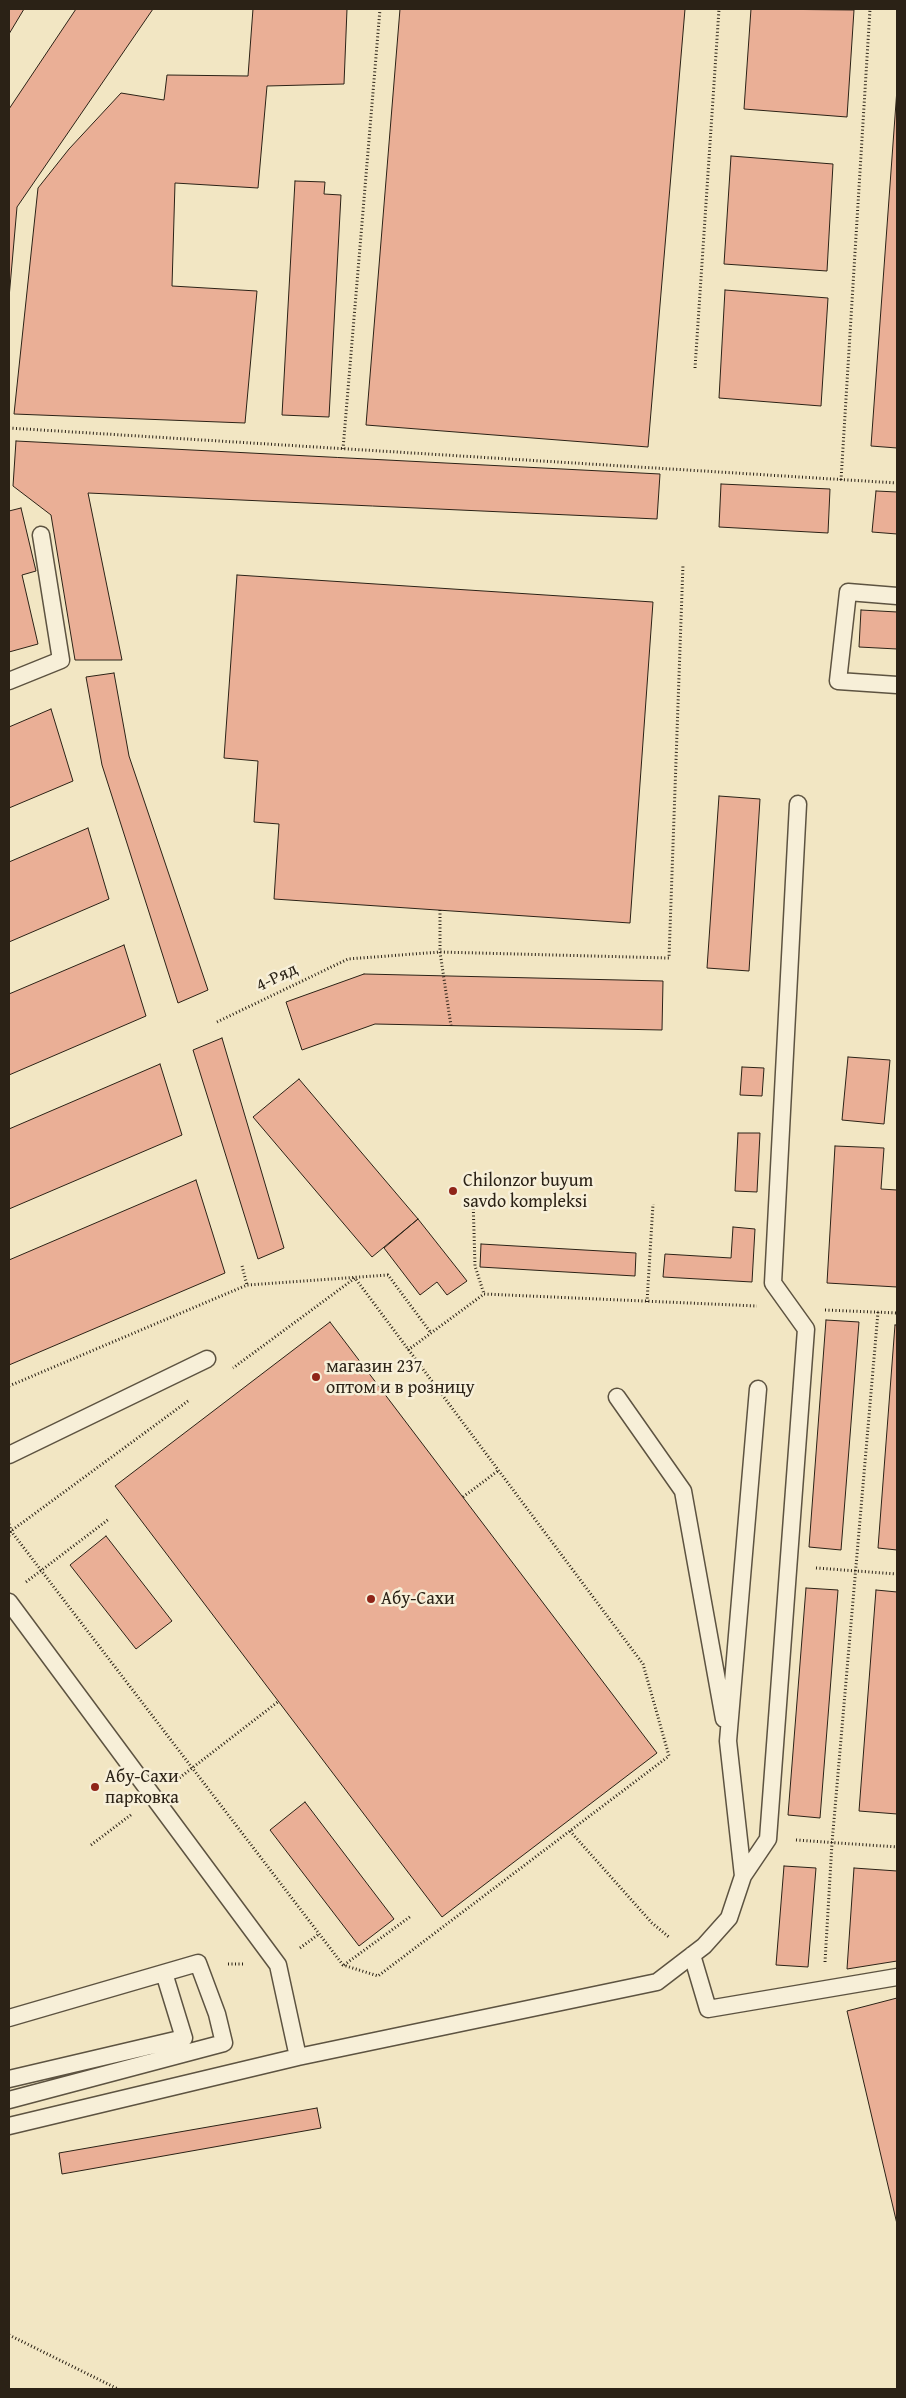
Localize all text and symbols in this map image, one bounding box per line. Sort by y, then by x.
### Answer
street label: 4-Ряд [253,959,301,997]
place label: Chilonzor buyum savdo kompleksi [463,1170,593,1212]
marker: Chilonzor buyum savdo kompleksi [447,1185,459,1197]
place label: магазин 237 оптом и в розницу [326,1356,475,1398]
marker: магазин 237 оптом и в розницу [310,1371,322,1383]
place label: Абу-Сахи [381,1588,455,1610]
marker: Абу-Сахи [365,1593,377,1605]
place label: Абу-Сахи парковка [105,1766,179,1808]
marker: Абу-Сахи парковка [89,1781,101,1793]

